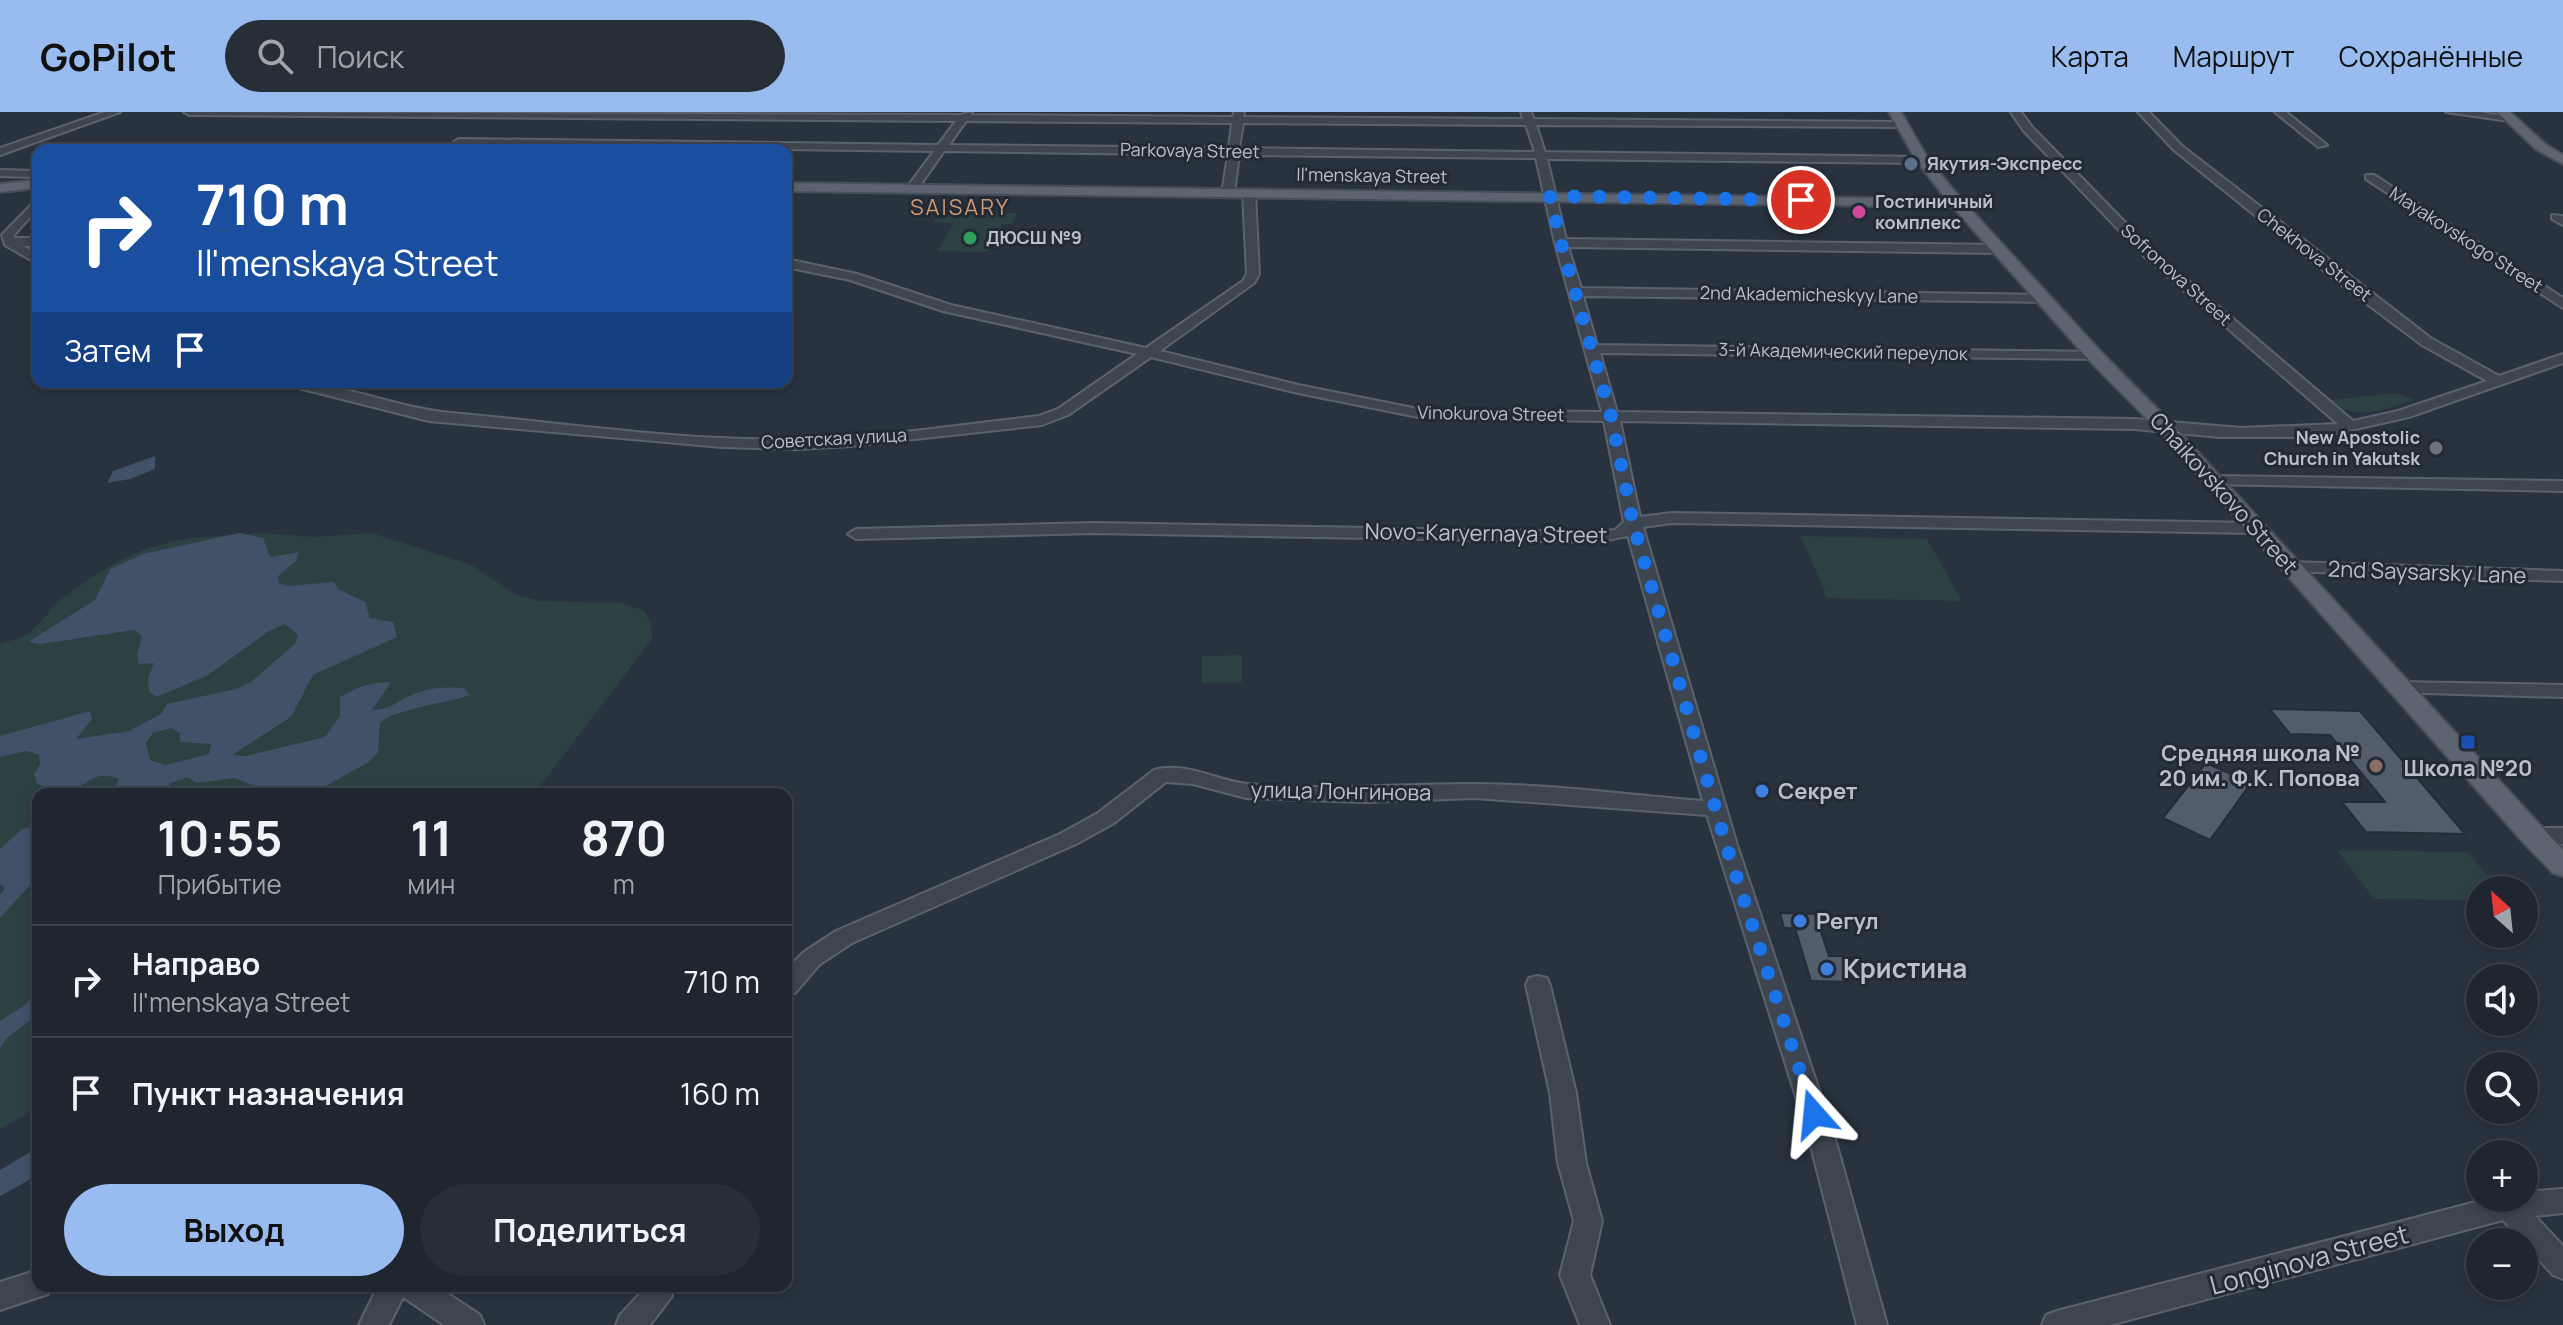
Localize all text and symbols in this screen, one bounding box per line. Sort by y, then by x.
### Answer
search box [225,20,785,92]
text: GoPilot [40,30,177,82]
icon: search [253,34,297,78]
text: Поиск [317,36,404,77]
text: Карта [2051,37,2129,75]
text: Маршрут [2173,37,2295,75]
text: Сохранённые [2339,37,2523,75]
street label: Parkovaya Street [1120,137,1260,163]
place label: Якутия-Экспресс [1927,151,2082,175]
marker: Якутия-Экспресс [1902,155,1920,173]
street label: Il'menskaya Street [1296,162,1448,188]
text: 710 m [196,165,349,242]
pin [1767,166,1835,234]
icon: right [64,176,168,280]
icon: arrive [1779,178,1823,222]
street label: Mayakovskogo Street [2385,181,2548,298]
place label: Гостиничный комплекс [1875,189,1993,234]
district label: SAISARY [910,192,1010,222]
street label: Chekhova Street [2252,202,2377,306]
marker: Гостиничный комплекс [1850,203,1868,221]
street label: Sofronova Street [2116,218,2237,330]
place label: ДЮСШ №9 [986,225,1082,249]
marker: ДЮСШ №9 [961,229,979,247]
text: Il'menskaya Street [196,238,499,287]
street label: 2nd Akademicheskyy Lane [1700,280,1918,308]
icon: arrive [168,328,212,372]
text: Затем [64,330,152,371]
street label: 3-й Академический переулок [1718,337,1969,365]
street label: Vinokurova Street [1417,400,1565,426]
street label: Chaikovskovo Street [2143,406,2305,580]
street label: Советская улица [761,422,907,454]
place label: New Apostolic Church in Yakutsk [2264,425,2421,470]
marker: New Apostolic Church in Yakutsk [2427,439,2445,457]
street label: Novo-Karyernaya Street [1364,516,1608,550]
street label: 2nd Saysarsky Lane [2327,554,2527,590]
marker: Школа №20 [2459,733,2477,751]
place label: Средняя школа № 20 им. Ф.К. Попова [2159,738,2360,793]
place label: Школа №20 [2404,753,2532,783]
marker: Средняя школа № 20 им. Ф.К. Попова [2367,757,2385,775]
street label: улица Лонгинова [1250,774,1432,808]
place label: Секрет [1778,776,1858,806]
marker: Секрет [1753,782,1771,800]
text: 10:55 [157,805,282,870]
text: 11 [410,805,452,870]
text: 870 [580,805,667,870]
text: Прибытие [158,866,282,902]
text: мин [407,866,455,902]
text: m [613,866,635,902]
north arrow [2466,876,2538,948]
map controls [2466,876,2538,1300]
place label: Регул [1816,906,1879,936]
marker: Регул [1791,912,1809,930]
text: Направо [132,943,260,984]
place label: Кристина [1843,950,1967,986]
icon: right [64,959,108,1003]
marker: Кристина [1818,960,1836,978]
text: 710 m [683,961,760,1002]
button: sound [2466,964,2538,1036]
text: Il'menskaya Street [132,984,351,1020]
button: search [2466,1052,2538,1124]
icon: arrive [64,1071,108,1115]
position arrow [1772,1072,1856,1156]
text: Пункт назначения [132,1073,405,1114]
text: 160 m [680,1073,760,1114]
button: + [2466,1140,2538,1212]
button: Выход [64,1184,404,1276]
button: Поделиться [420,1184,760,1276]
street label: Longinova Street [2205,1215,2412,1303]
button: − [2466,1228,2538,1300]

